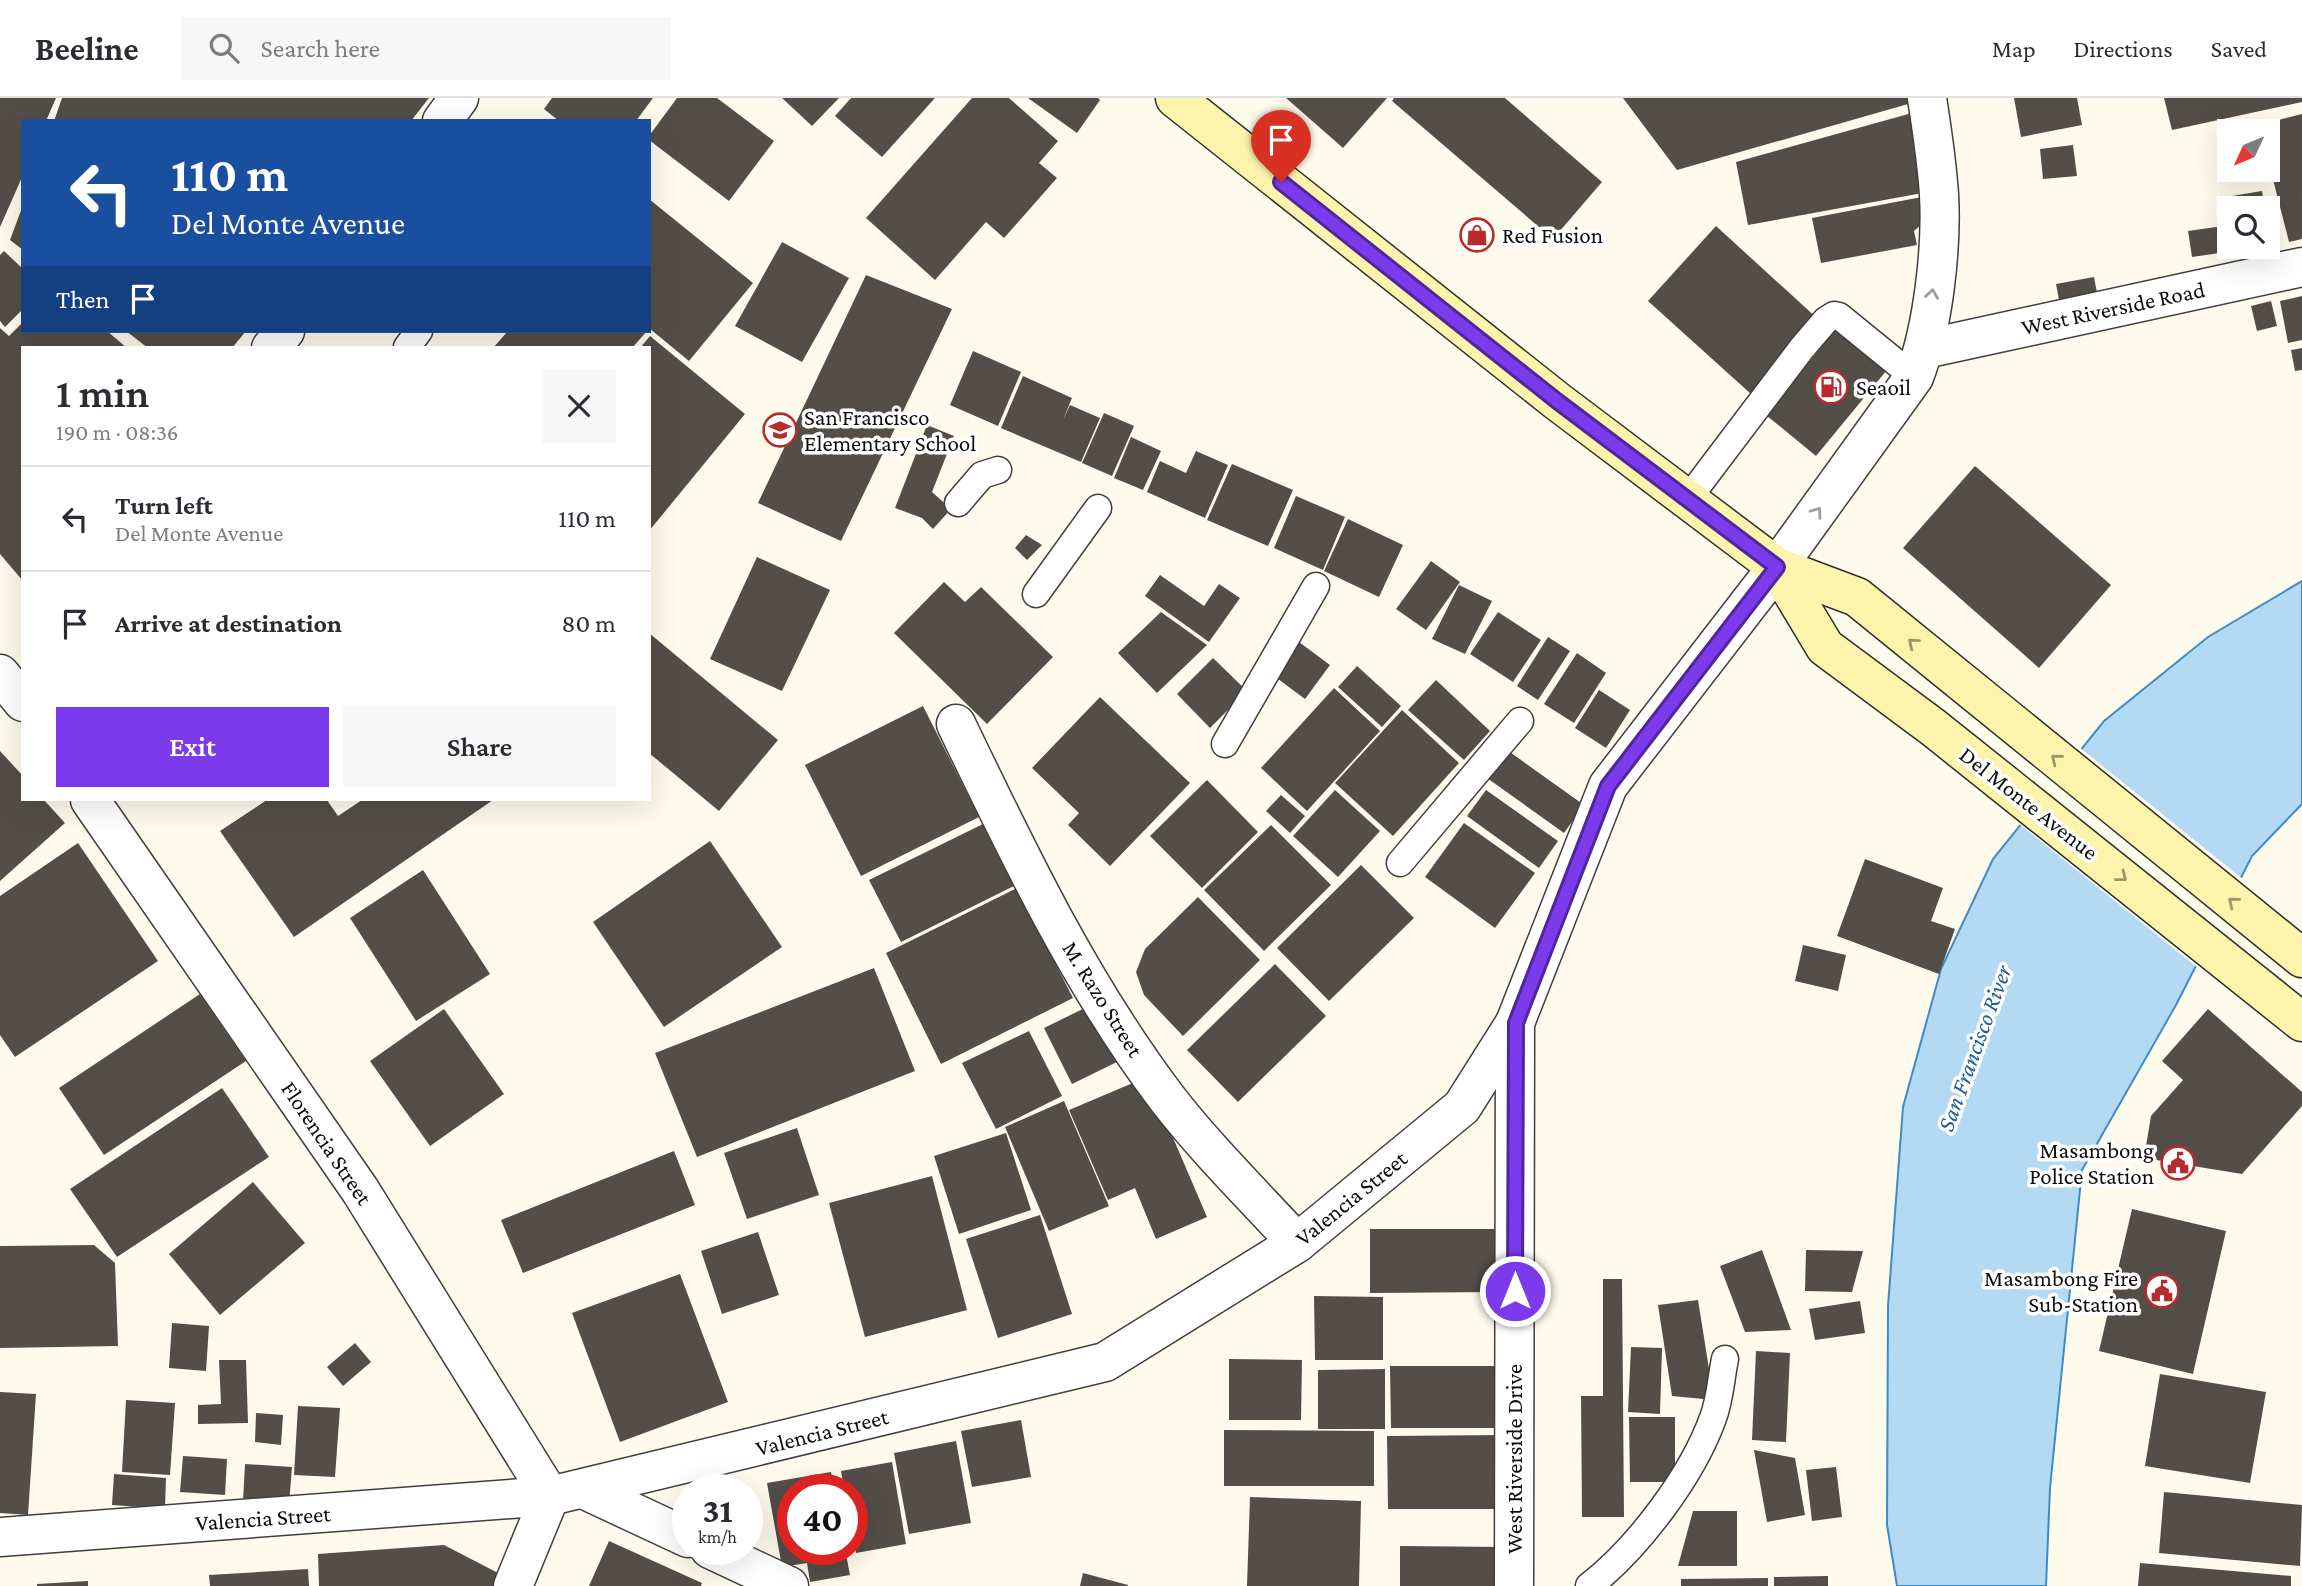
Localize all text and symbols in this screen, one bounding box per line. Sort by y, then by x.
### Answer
search box [181,17,671,80]
icon: search [205,29,243,67]
text: Beeline [35,30,139,67]
text: Search here [261,34,380,63]
text: Map [1992,35,2036,62]
text: Directions [2074,35,2173,62]
text: Saved [2211,35,2267,62]
pin [1251,110,1311,182]
north arrow [2217,119,2280,182]
map controls [2217,119,2280,259]
icon: arrive [1262,121,1300,159]
icon: left [56,147,147,238]
text: 110 m [171,147,288,202]
button: search [2217,196,2280,259]
text: Del Monte Avenue [171,205,405,241]
shop icon: Red Fusion [1458,216,1496,254]
place label: Red Fusion [1502,222,1603,248]
street label: West Riverside Road [2019,276,2207,340]
icon: arrive [124,280,162,318]
text: Then [56,285,110,314]
one-way arrow [1925,288,1940,300]
fuel station icon: Seaoil [1812,368,1850,406]
text: 1 min [56,369,149,416]
button: close [542,369,616,443]
place label: Seaoil [1856,374,1911,400]
place label: San Francisco Elementary School [804,404,976,456]
school or university icon: San Francisco Elementary School [761,411,799,449]
text: 190 m · 08:36 [56,419,179,445]
text: Turn left [115,491,213,520]
icon: left [56,500,94,538]
text: 110 m [558,504,616,533]
one-way arrow [1809,507,1821,520]
text: Del Monte Avenue [115,520,283,546]
icon: arrive [56,605,94,643]
text: Arrive at destination [115,609,342,638]
text: 80 m [562,609,616,638]
one-way arrow [1909,639,1921,652]
button: Exit [56,707,329,787]
button: Share [343,707,616,787]
street label: Del Monte Avenue [1955,741,2103,865]
one-way arrow [2051,755,2064,767]
one-way arrow [2114,868,2126,881]
one-way arrow [2228,898,2241,910]
street label: M. Razo Street [1057,936,1149,1062]
water label: San Francisco River [1931,961,2017,1135]
street label: Florencia Street [276,1076,378,1210]
place label: Masambong Police Station [2029,1137,2154,1189]
public building icon: Masambong Police Station [2159,1144,2197,1182]
street label: Valencia Street [1290,1145,1412,1251]
position arrow [1478,1254,1552,1328]
place label: Masambong Fire Sub-Station [1984,1265,2138,1317]
public building icon: Masambong Fire Sub-Station [2143,1272,2181,1310]
street label: West Riverside Drive [1501,1364,1527,1554]
street label: Valencia Street [753,1403,891,1461]
speed limit sign: 40 [777,1474,868,1565]
text: 31 [702,1491,733,1530]
street label: Valencia Street [194,1500,332,1536]
text: km/h [698,1527,737,1547]

